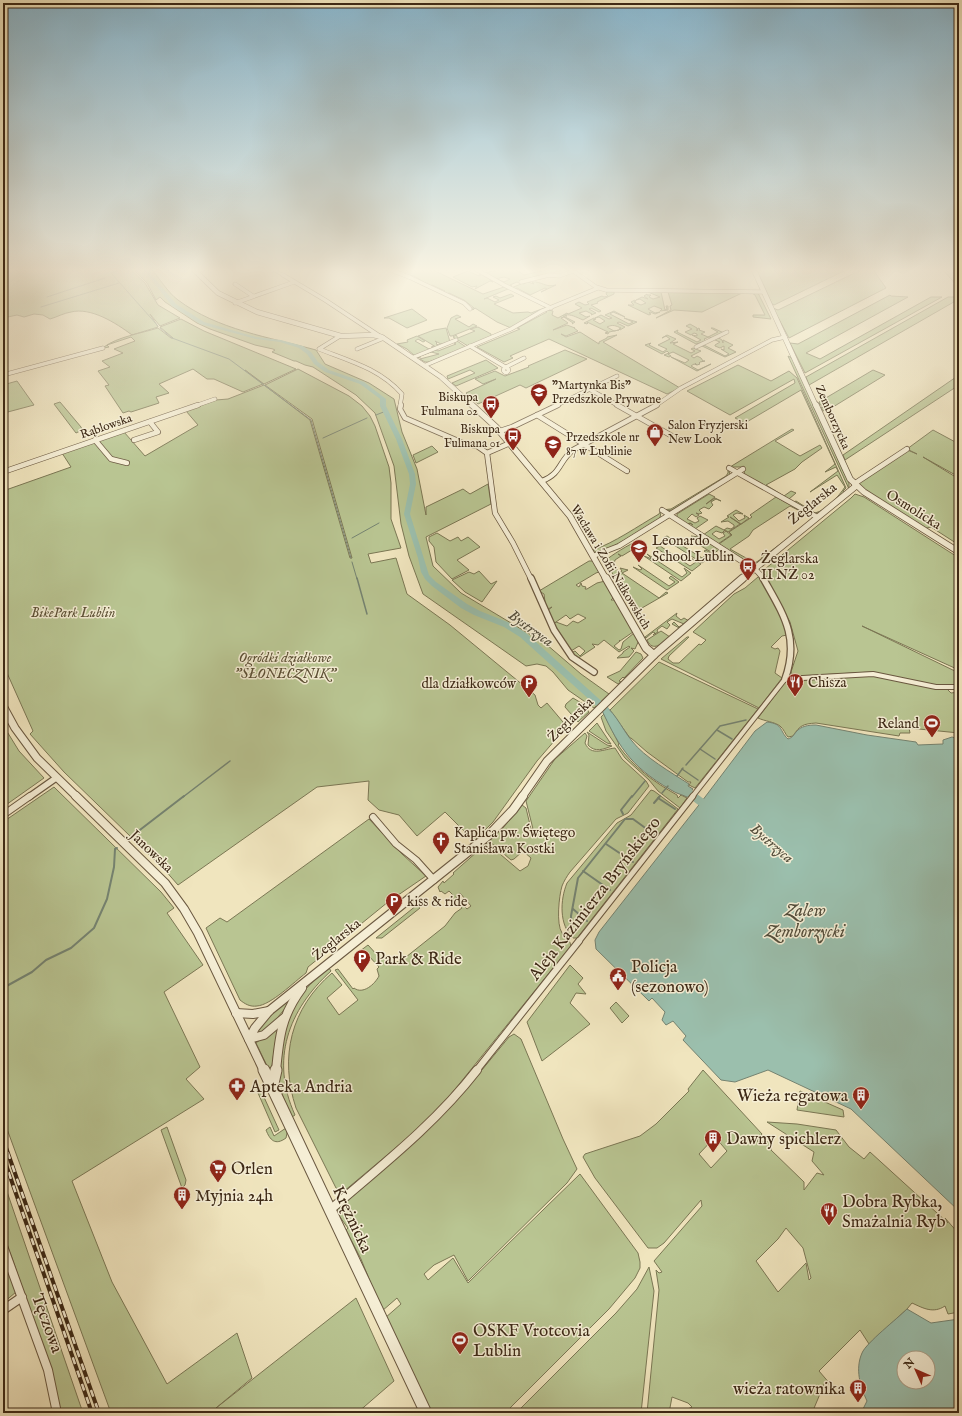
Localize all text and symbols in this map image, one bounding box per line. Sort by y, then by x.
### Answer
place label: "Martynka Bis" Przedszkole Prywatne [552,378,662,407]
school or university icon: "Martynka Bis" Przedszkole Prywatne [529,382,549,407]
street label: Zemborzycka [812,383,854,452]
place label: Biskupa Fulmana 02 [421,390,479,419]
bus stop icon: Biskupa Fulmana 02 [481,394,501,419]
street label: Rąblowska [78,410,135,442]
place label: Salon Fryzjerski New Look [668,418,748,447]
place label: Biskupa Fulmana 01 [444,422,501,451]
shop icon: Salon Fryzjerski New Look [645,422,665,447]
bus stop icon: Biskupa Fulmana 01 [503,426,523,451]
place label: Przedszkole nr 87 w Lublinie [566,430,640,459]
school or university icon: Przedszkole nr 87 w Lublinie [543,434,563,459]
street label: Żeglarska [785,478,841,529]
street label: Osmolicka [882,486,945,534]
street label: Wacława i Zofii Nałkowskich [567,502,654,633]
place label: Leonardo School Lublin [652,532,735,566]
school or university icon: Leonardo School Lublin [629,538,649,563]
place label: Żeglarska II NŻ 02 [761,550,819,584]
bus stop icon: Żeglarska II NŻ 02 [738,556,758,581]
park label: BikePark Lublin [31,604,115,622]
water label: Bystrzyca [504,606,557,651]
park label: Ogródki działkowe "SŁONECZNIK" [234,649,338,684]
restaurant icon: Chisza [785,672,805,697]
parking icon: dla działkowców [519,673,539,698]
place label: Chisza [808,674,848,692]
place label: dla działkowców [422,675,517,693]
street label: Żeglarska [544,693,598,746]
sports icon: Reland [922,713,942,738]
place label: Reland [877,715,920,733]
street label: Aleja Kazimierza Bryńskiego [524,813,666,986]
water label: Bystrzyca [746,819,798,868]
place label: Kaplica pw. Świętego Stanisława Kostki [454,823,576,858]
street label: Janowska [124,825,178,878]
church icon: Kaplica pw. Świętego Stanisława Kostki [431,830,451,855]
parking icon: kiss & ride [384,891,404,916]
place label: kiss & ride [407,893,468,911]
water label: Zalew Zemborzycki [763,900,847,944]
street label: Żeglarska [309,914,365,965]
parking icon: Park & Ride [352,948,372,973]
place label: Park & Ride [375,949,462,970]
place label: Policja (sezonowo) [631,957,709,998]
public building icon: Policja (sezonowo) [608,966,628,991]
pharmacy icon: Apteka Andria [227,1076,247,1101]
place label: Apteka Andria [249,1077,353,1098]
building icon: Wieża regatowa [851,1085,871,1110]
place label: Wieża regatowa [737,1086,849,1107]
building icon: Dawny spichlerz [703,1128,723,1153]
place label: Dawny spichlerz [726,1129,842,1150]
supermarket icon: Orlen [208,1158,228,1183]
place label: Orlen [231,1159,273,1180]
street label: Krężnicka [327,1183,377,1257]
building icon: Myjnia 24h [172,1185,192,1210]
place label: Myjnia 24h [195,1186,273,1207]
place label: Dobra Rybka, Smażalnia Ryb [842,1192,946,1233]
restaurant icon: Dobra Rybka, Smażalnia Ryb [819,1201,839,1226]
street label: Tęczowa [26,1291,67,1357]
place label: OSKF Vrotcovia Lublin [473,1321,590,1362]
sports icon: OSKF Vrotcovia Lublin [450,1330,470,1355]
north arrow [896,1350,936,1390]
text: N [901,1355,918,1373]
building icon: wieża ratownika [848,1378,868,1403]
place label: wieża ratownika [733,1379,846,1400]

